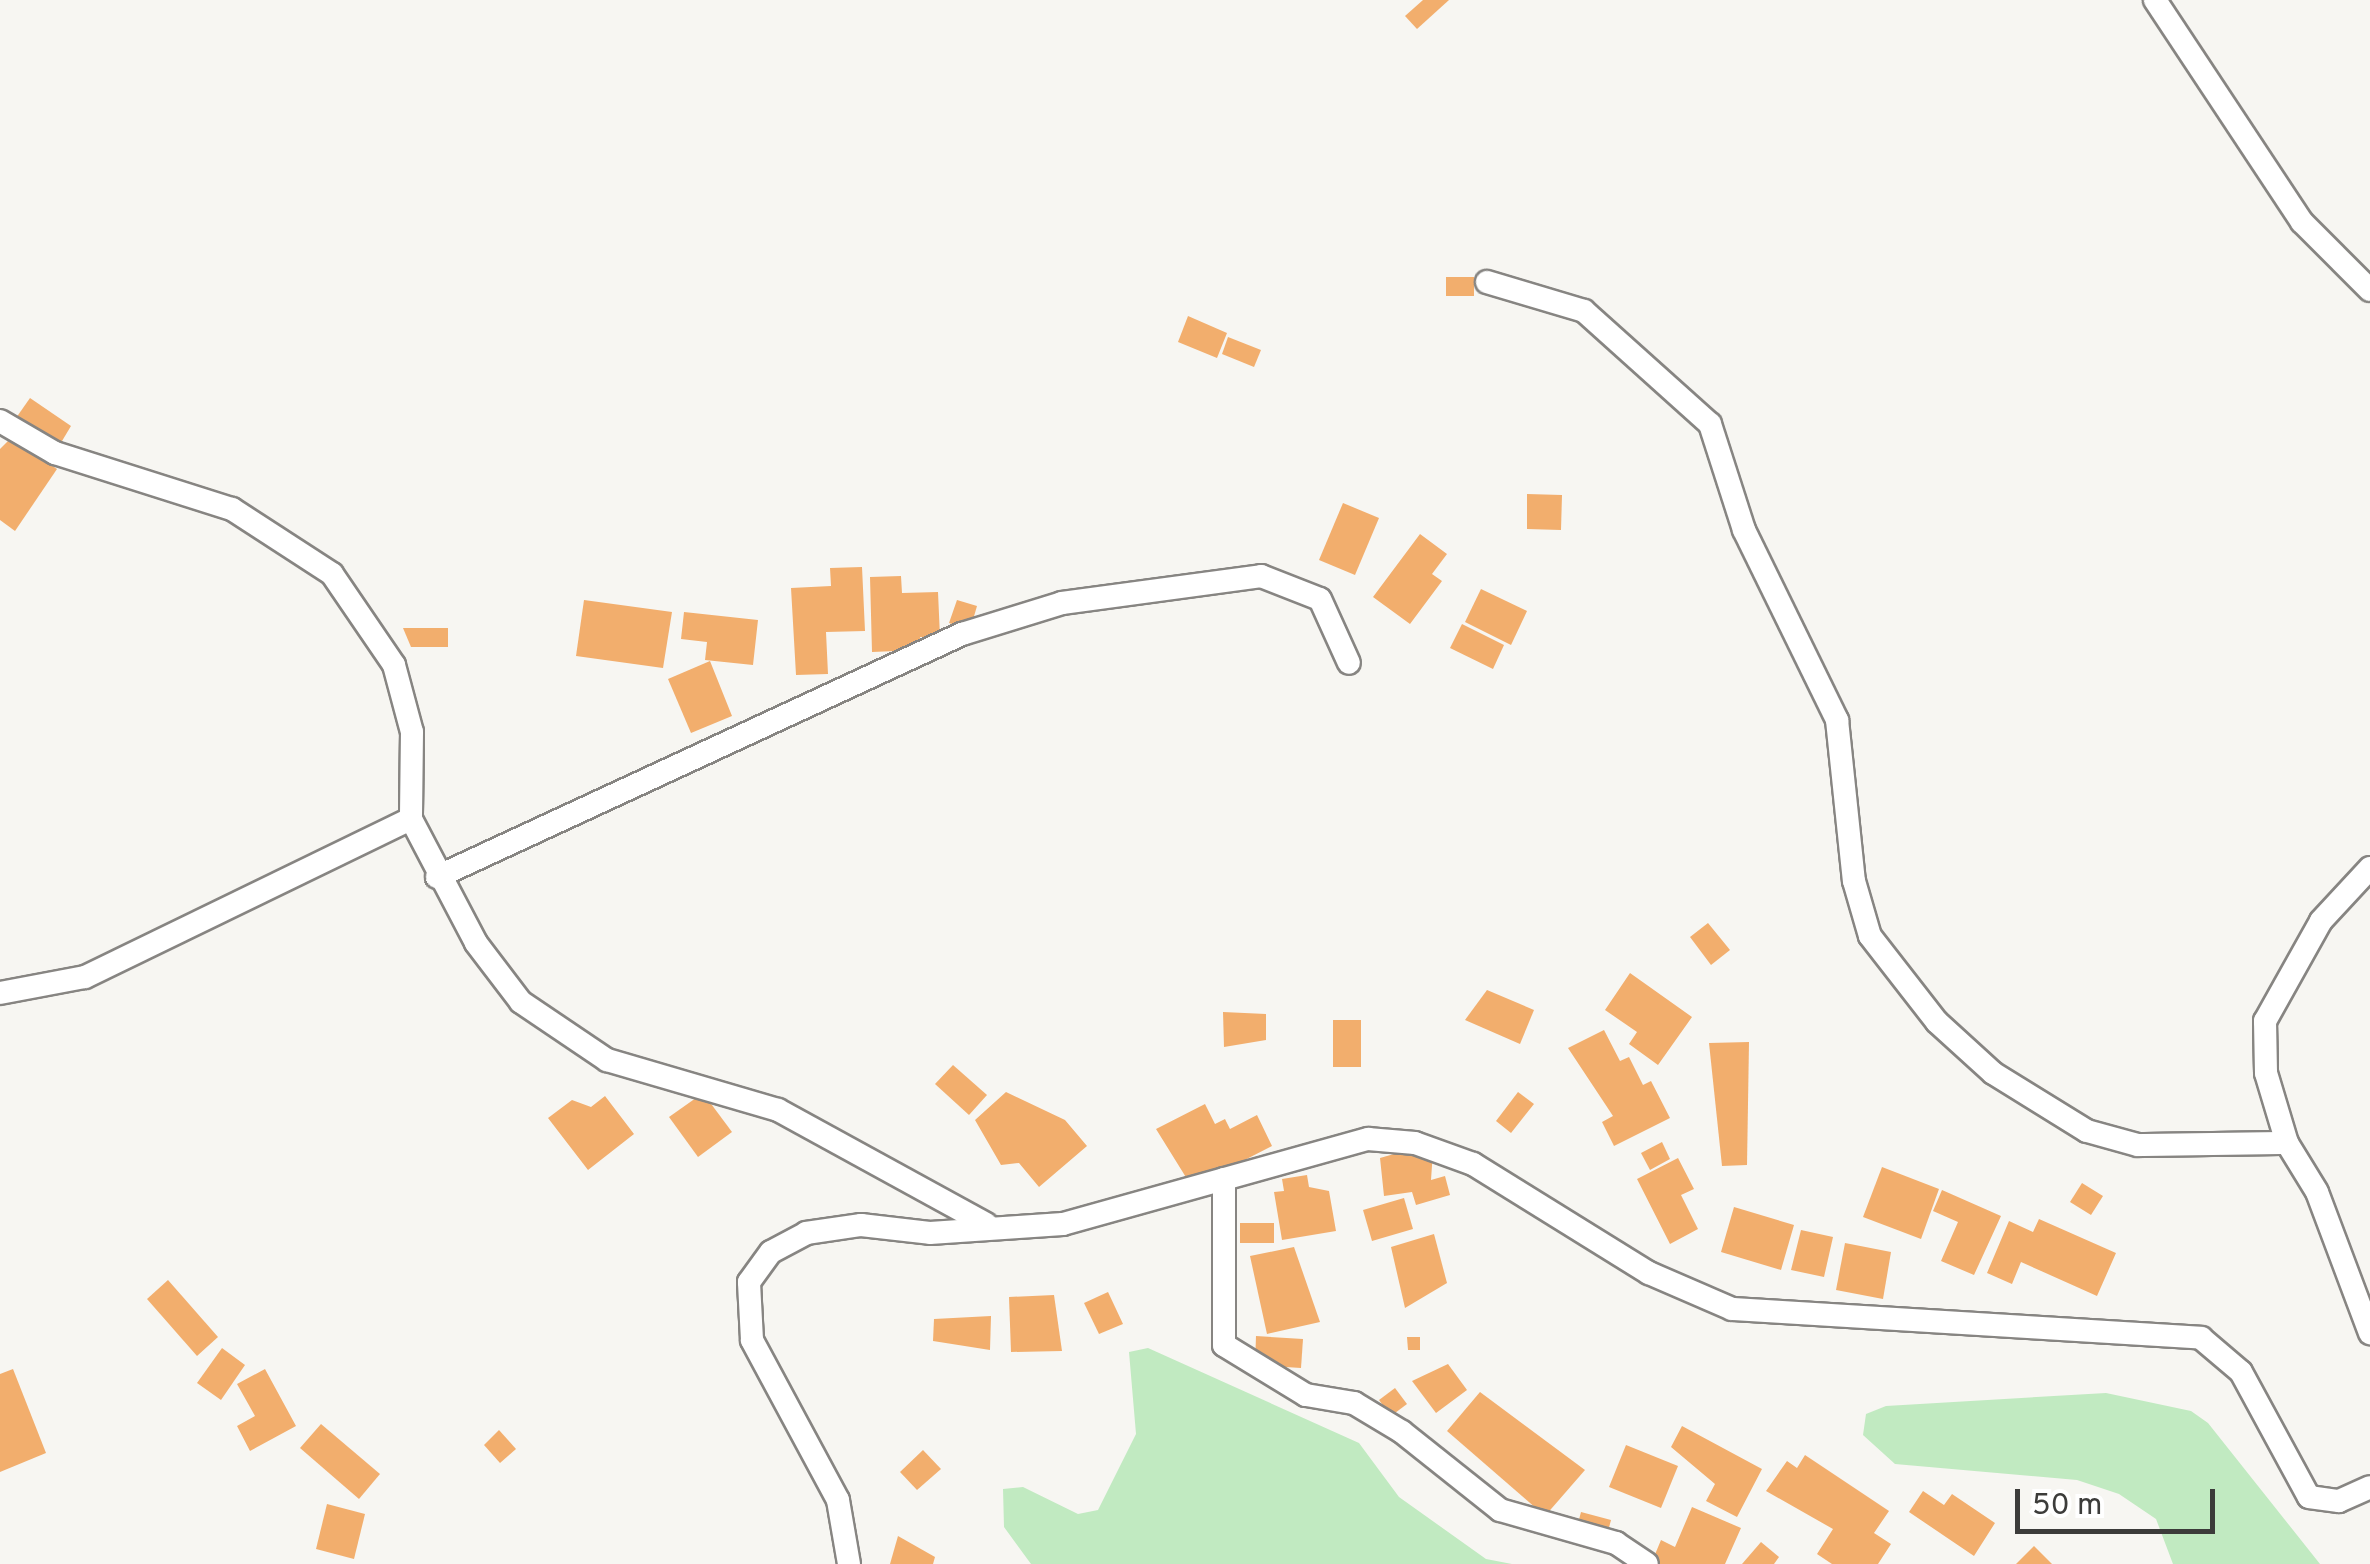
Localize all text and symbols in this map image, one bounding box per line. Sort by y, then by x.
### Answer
scale bar [2020,1469,2220,1531]
text: 50 m [2032,1488,2102,1525]

